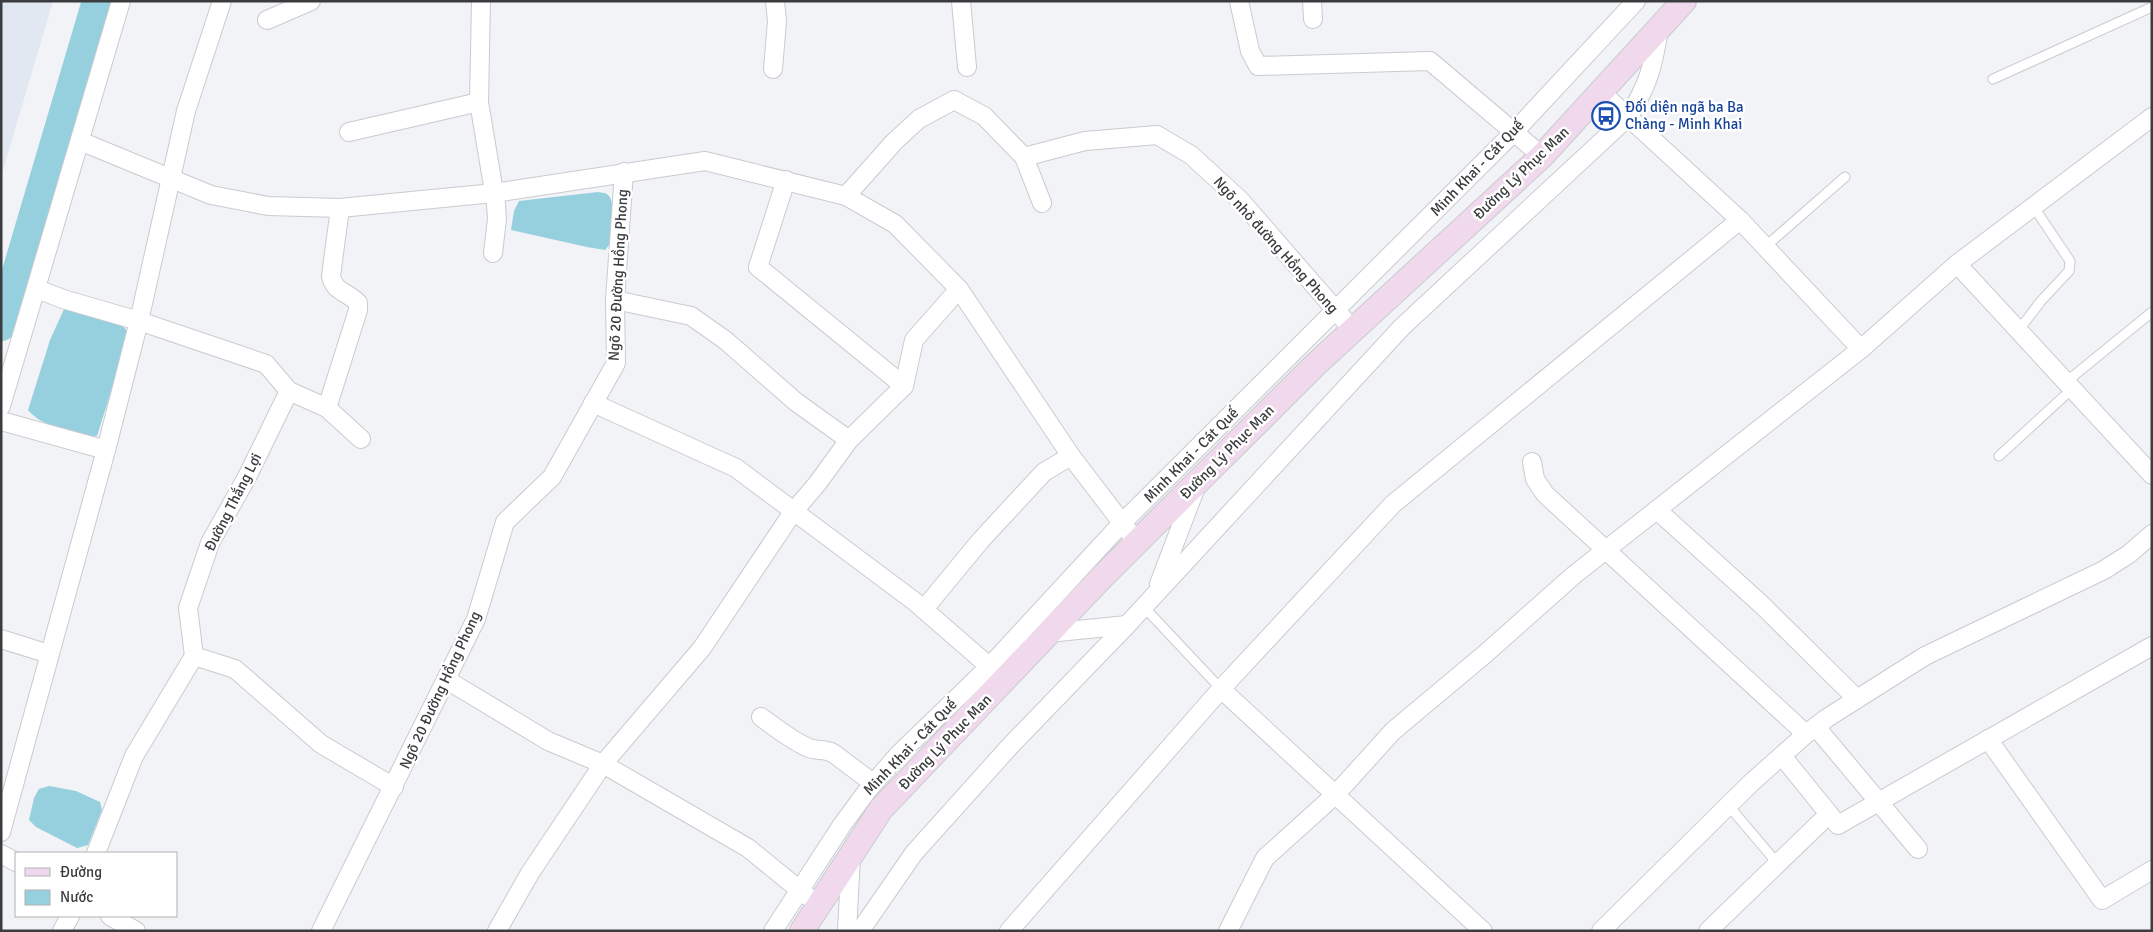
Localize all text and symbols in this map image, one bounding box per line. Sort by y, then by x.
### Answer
place label: Đối diện ngã ba Ba Chàng - Minh Khai [1625,98,1744,133]
bus stop icon: Đối diện ngã ba Ba Chàng - Minh Khai [1591,101,1621,131]
street label: Minh Khai - Cát Quế [1426,116,1528,220]
street label: Đường Lý Phục Man [1469,123,1573,223]
street label: Ngõ nhỏ đường Hồng Phong [1210,173,1342,317]
street label: Ngõ 20 Đường Hồng Phong [605,189,631,361]
street label: Đường Lý Phục Man [1176,401,1278,503]
street label: Minh Khai - Cát Quế [1140,403,1243,506]
street label: Đường Thắng Lợi [200,450,265,554]
street label: Ngõ 20 Đường Hồng Phong [395,608,485,772]
street label: Đường Lý Phục Man [895,690,995,794]
street label: Minh Khai - Cát Quế [859,695,961,799]
legend [15,852,178,917]
text: Đường [60,863,102,881]
text: Nước [60,888,93,906]

